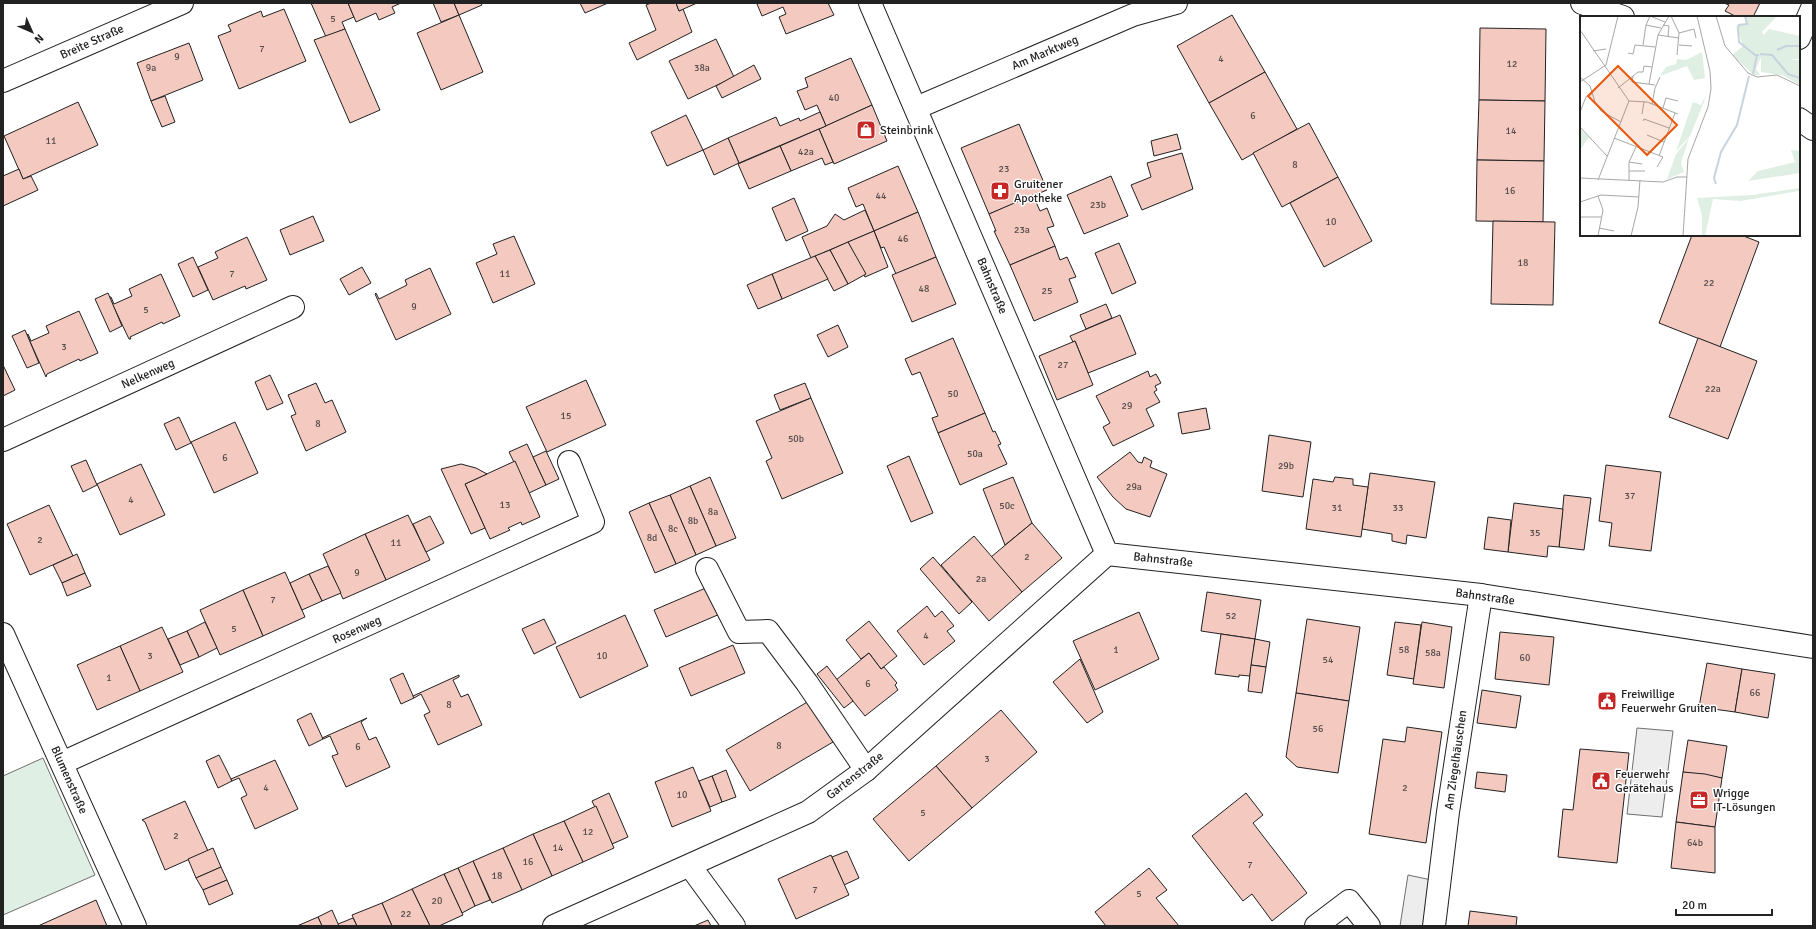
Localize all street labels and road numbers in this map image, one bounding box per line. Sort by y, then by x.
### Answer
street label: Breite Straße [58,21,126,63]
street label: Am Marktweg [1009,32,1081,74]
street label: Bahnstraße [973,256,1011,316]
street label: Nelkenweg [119,356,177,392]
street label: Bahnstraße [1132,549,1194,571]
street label: Bahnstraße [1454,585,1516,609]
street label: Rosenweg [330,613,384,647]
street label: Am Ziegelhäuschen [1442,709,1470,811]
street label: Blumenstraße [47,744,91,816]
street label: Gartenstraße [823,749,887,803]

